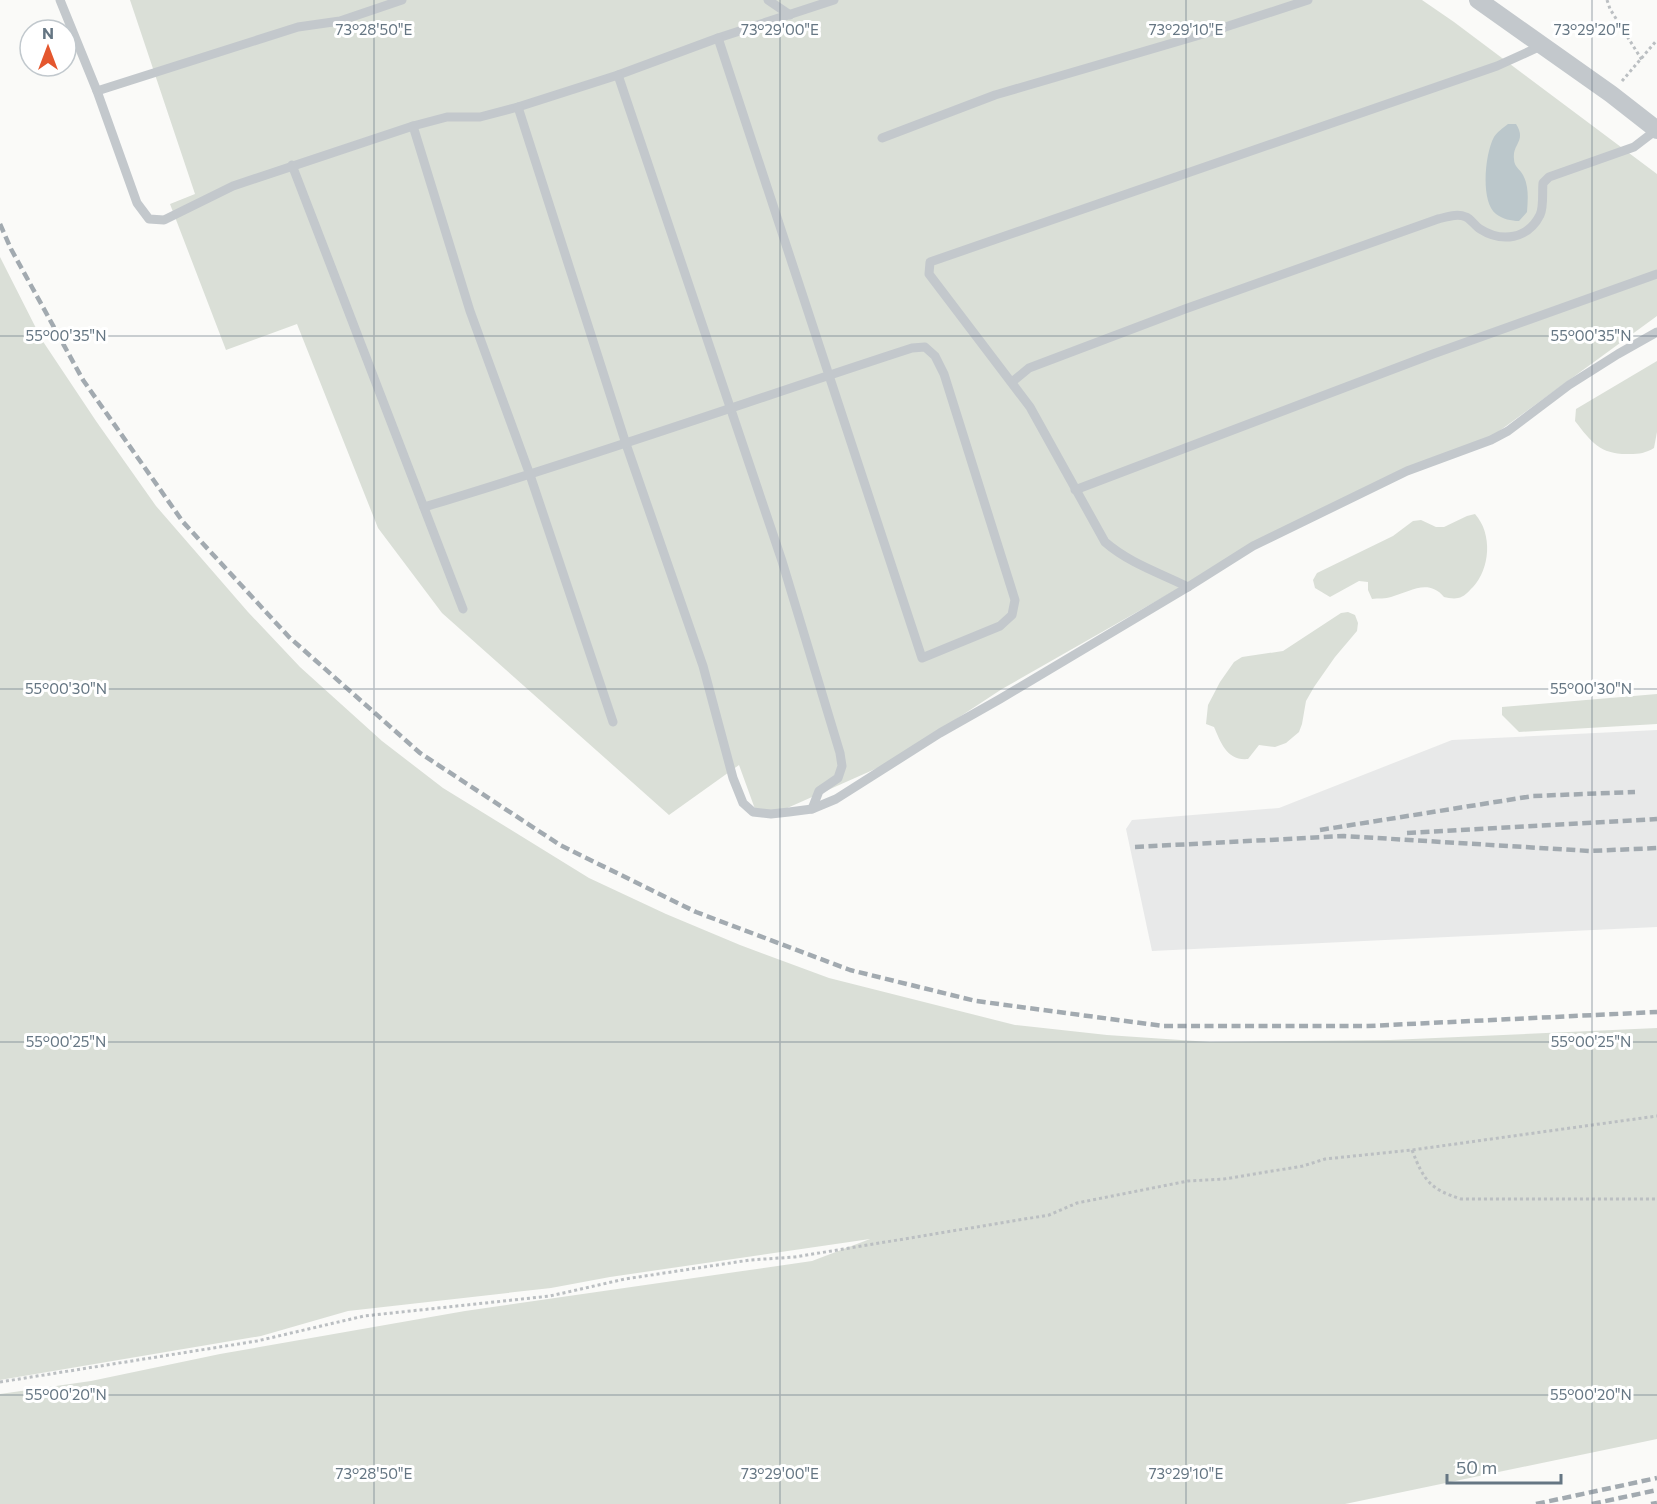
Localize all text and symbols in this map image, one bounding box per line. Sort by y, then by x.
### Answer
north arrow [18,18,78,78]
text: 73°28'50"E [336,20,412,38]
text: 73°29'00"E [741,20,819,38]
text: 73°29'10"E [1149,20,1223,38]
text: 73°29'20"E [1554,20,1630,38]
text: N [42,23,54,42]
text: 55°00'35"N [26,326,106,344]
text: 55°00'35"N [1551,326,1631,344]
text: 55°00'30"N [25,679,107,697]
text: 55°00'30"N [1550,679,1632,697]
text: 55°00'25"N [26,1032,106,1050]
text: 55°00'25"N [1551,1032,1631,1050]
text: 55°00'20"N [25,1385,107,1403]
text: 55°00'20"N [1550,1385,1632,1403]
scale bar [1447,1447,1561,1485]
text: 50 m [1456,1456,1497,1478]
text: 73°28'50"E [336,1464,412,1482]
text: 73°29'00"E [741,1464,819,1482]
text: 73°29'10"E [1149,1464,1223,1482]

